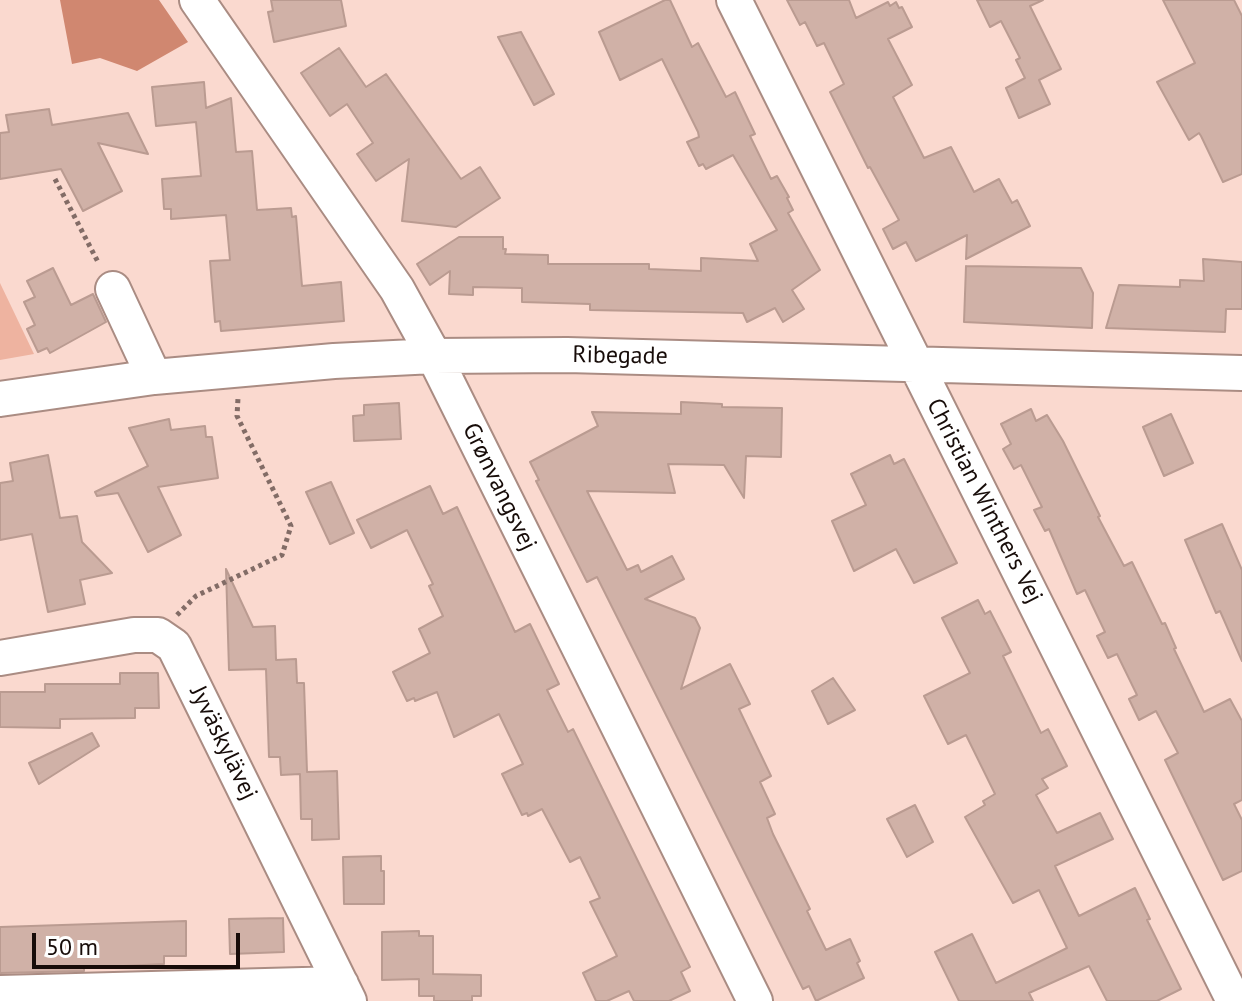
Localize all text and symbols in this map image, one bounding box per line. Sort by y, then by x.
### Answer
street label: Ribegade [572,341,668,371]
street label: Christian Winthers Vej [920,394,1048,608]
street label: Grønvangsvej [456,419,542,555]
street label: Jyväskylävej [183,681,263,805]
scale bar [36,917,244,967]
text: 50 m [46,931,98,962]

